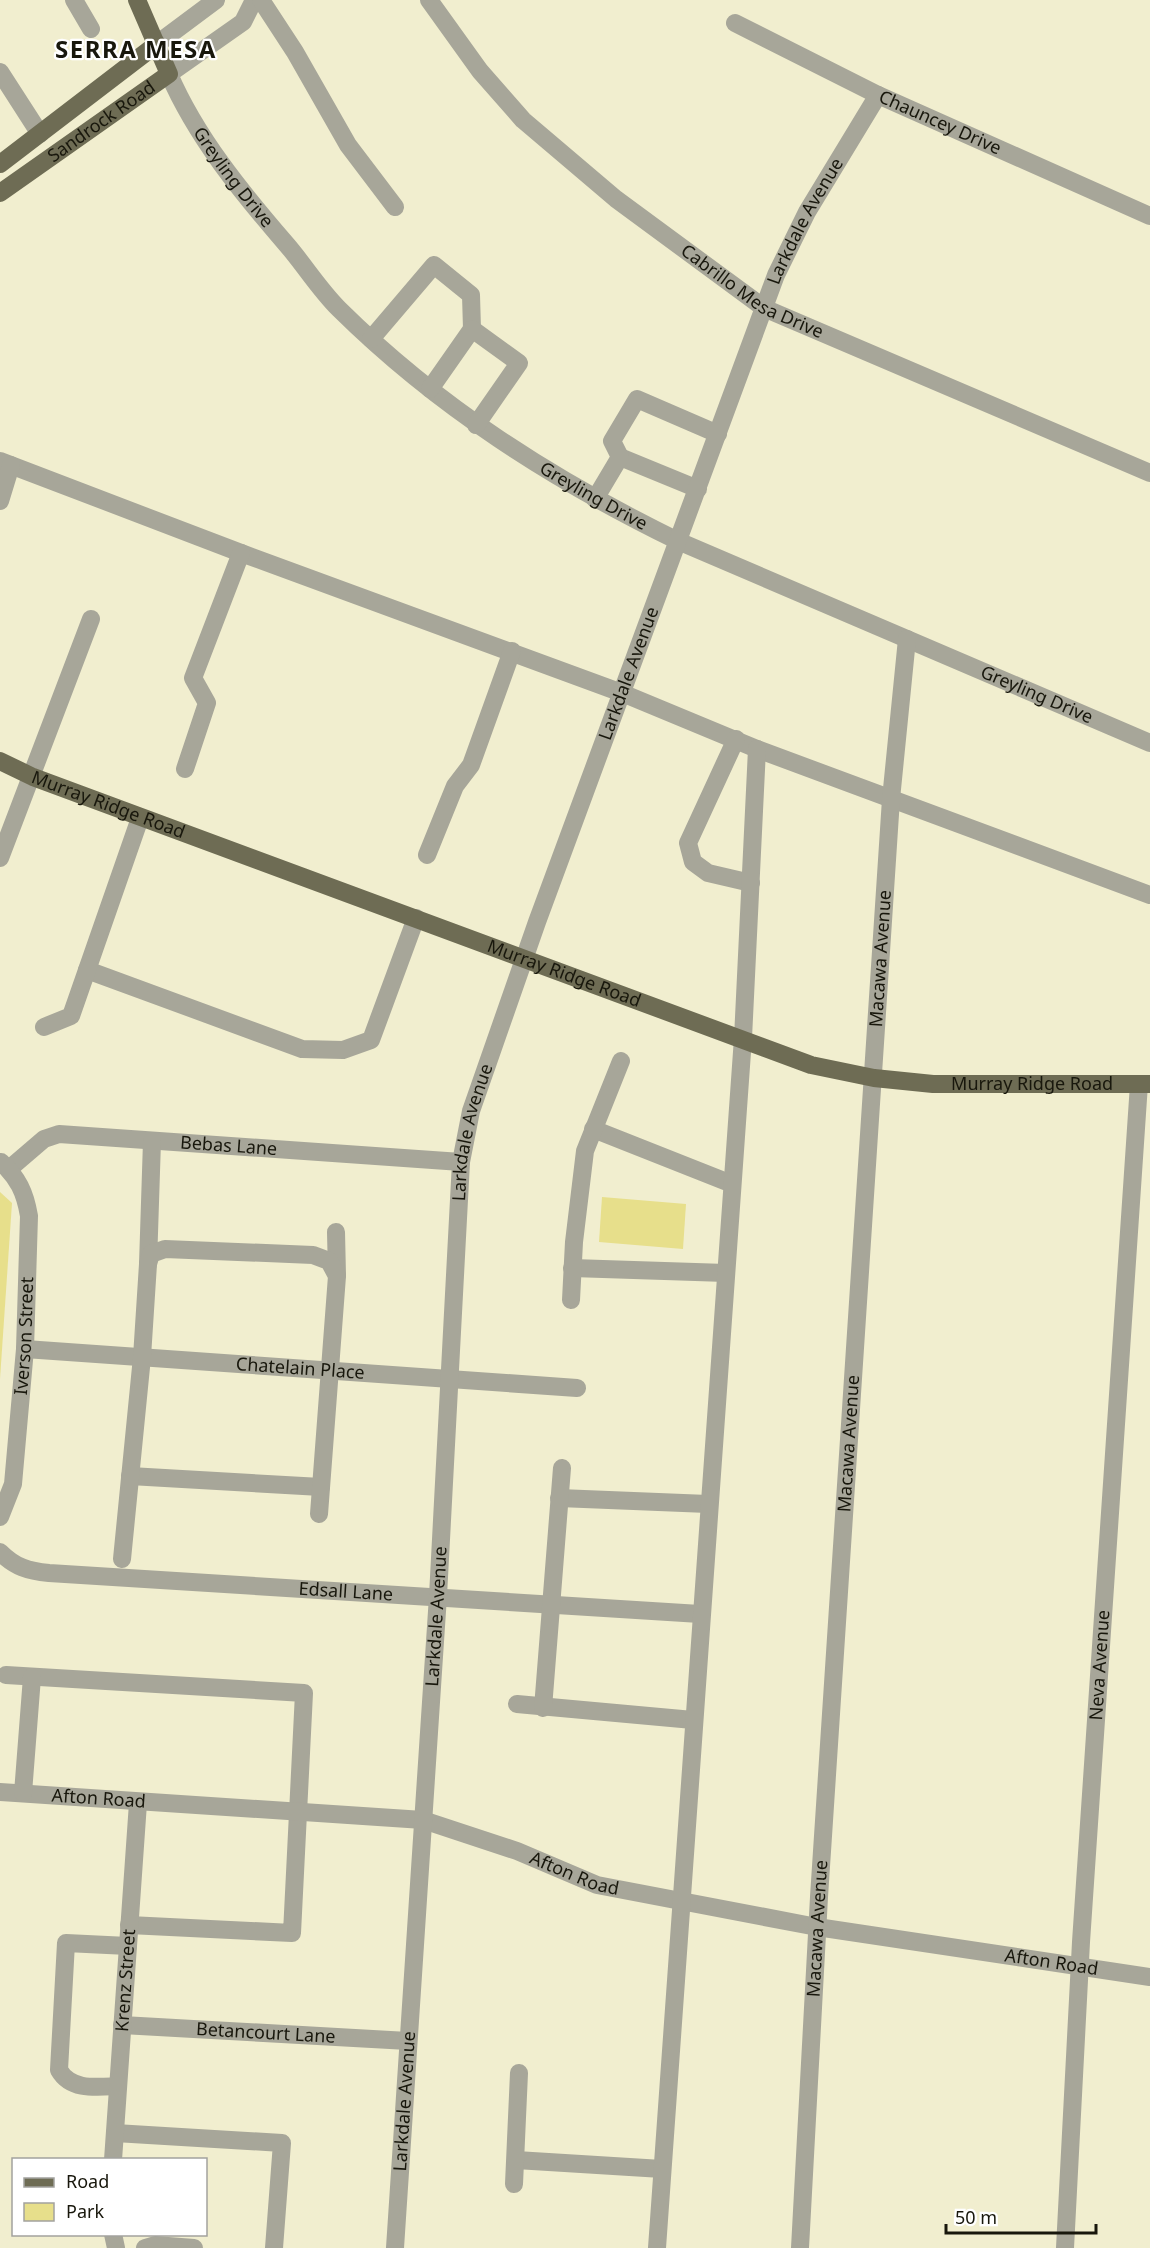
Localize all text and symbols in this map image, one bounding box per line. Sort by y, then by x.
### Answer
district label: SERRA MESA [55,32,217,65]
street label: Sandrock Road [42,75,159,167]
street label: Chauncey Drive [875,84,1006,159]
street label: Greyling Drive [189,122,280,232]
street label: Larkdale Avenue [761,153,848,287]
street label: Cabrillo Mesa Drive [677,238,828,343]
street label: Greyling Drive [536,455,652,535]
street label: Larkdale Avenue [592,603,663,743]
street label: Greyling Drive [977,659,1097,728]
street label: Murray Ridge Road [29,765,189,843]
street label: Macawa Avenue [863,889,896,1028]
street label: Murray Ridge Road [484,933,645,1012]
street label: Larkdale Avenue [446,1060,498,1202]
street label: Murray Ridge Road [951,1071,1113,1095]
street label: Bebas Lane [179,1129,278,1160]
street label: Iverson Street [8,1276,38,1396]
street label: Chatelain Place [235,1351,366,1384]
street label: Macawa Avenue [831,1374,864,1513]
street label: Larkdale Avenue [419,1546,452,1687]
street label: Edsall Lane [298,1576,394,1606]
street label: Neva Avenue [1083,1609,1114,1721]
street label: Afton Road [51,1782,147,1813]
street label: Afton Road [526,1845,621,1900]
street label: Macawa Avenue [801,1859,832,1998]
street label: Krenz Street [109,1928,140,2033]
street label: Afton Road [1003,1942,1100,1980]
street label: Betancourt Lane [195,2016,336,2048]
street label: Larkdale Avenue [387,2030,420,2172]
legend [12,2158,207,2236]
text: Road [66,2169,109,2193]
scale bar [946,2197,1096,2235]
text: Park [66,2199,104,2223]
text: 50 m [955,2205,997,2229]

